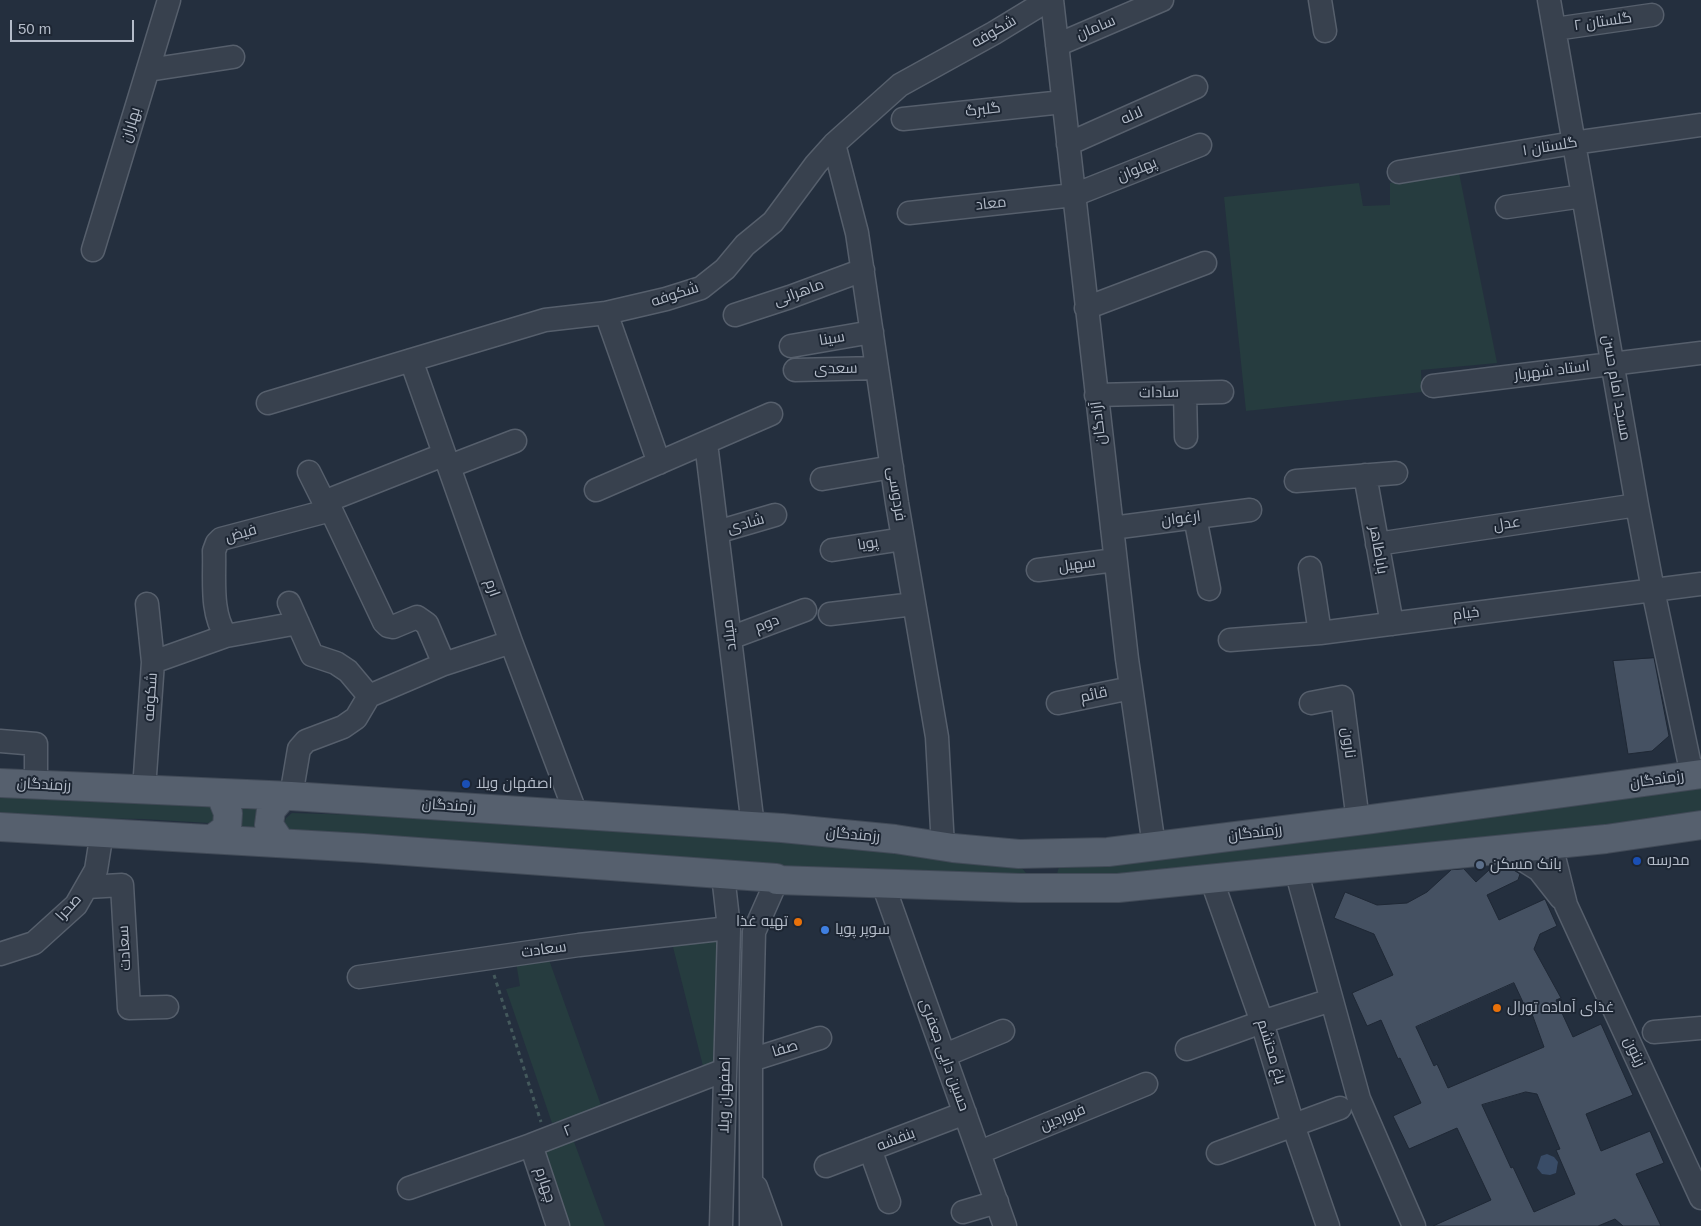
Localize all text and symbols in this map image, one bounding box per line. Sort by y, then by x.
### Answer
street label: گلستان ۲ [1573,9,1633,35]
scale bar [12,10,136,42]
street label: شکوفه [968,12,1020,52]
street label: سامان [1074,12,1118,44]
text: 50 m [18,20,51,37]
street label: گلبرگ [964,99,1002,121]
street label: لاله [1118,103,1146,129]
street label: بهاران [117,105,145,145]
street label: گلستان ۱ [1521,134,1579,160]
street label: پهلوان [1115,154,1159,186]
street label: معاد [975,193,1007,215]
street label: ماهرانی [772,276,826,310]
street label: شکوفه [649,279,701,311]
street label: سینا [818,328,846,350]
street label: مسجد امام حسن [1598,334,1634,442]
street label: استاد شهریار [1513,357,1591,385]
street label: سعدی [814,360,858,378]
street label: سادات [1139,384,1179,402]
street label: آزادگان [1087,400,1111,446]
street label: فردوسی [883,466,909,522]
street label: ارغوان [1160,508,1202,530]
street label: شادی [725,510,767,538]
street label: عدل [1492,513,1522,535]
street label: فیض [223,521,259,547]
street label: باباطاهر [1365,524,1391,576]
street label: پویا [856,533,880,555]
street label: سهیل [1057,553,1097,577]
street label: ارم [481,577,503,599]
street label: خیام [1452,603,1480,625]
street label: دوم [752,611,782,637]
street label: میلاد [719,618,741,652]
street label: شکوفه [140,672,162,722]
street label: قائم [1079,683,1109,707]
street label: نارون [1337,727,1359,759]
street label: رزمندگان [1629,767,1685,793]
street label: رزمندگان [16,775,72,795]
place label: اصفهان ویلا [476,775,553,793]
marker: اصفهان ویلا [460,778,472,790]
street label: رزمندگان [421,795,477,817]
street label: رزمندگان [1227,821,1283,845]
street label: رزمندگان [825,824,881,846]
place label: مدرسه [1647,852,1690,870]
marker: مدرسه [1631,855,1643,867]
place label: بانک مسکن [1490,856,1562,874]
marker: بانک مسکن [1474,859,1486,871]
street label: صحرا [52,891,86,925]
place label: تهیه غذا [736,913,788,931]
marker: تهیه غذا [792,916,804,928]
place label: سوپر پویا [835,921,890,939]
marker: سوپر پویا [819,924,831,936]
street label: سعادت [115,925,135,971]
street label: سعادت [520,938,568,962]
street label: حسین دایی جعفری [915,996,973,1114]
place label: غذای آماده تورال [1507,999,1614,1017]
marker: غذای آماده تورال [1491,1002,1503,1014]
street label: باغ محتشم [1253,1017,1289,1087]
street label: زیتون [1619,1034,1649,1070]
street label: صفا [770,1037,800,1061]
street label: اصفهان ویلا [715,1057,735,1133]
street label: فروردین [1038,1101,1088,1135]
street label: ۲ [561,1121,575,1141]
street label: بنفشه [874,1125,918,1155]
street label: چهارم [531,1165,559,1205]

